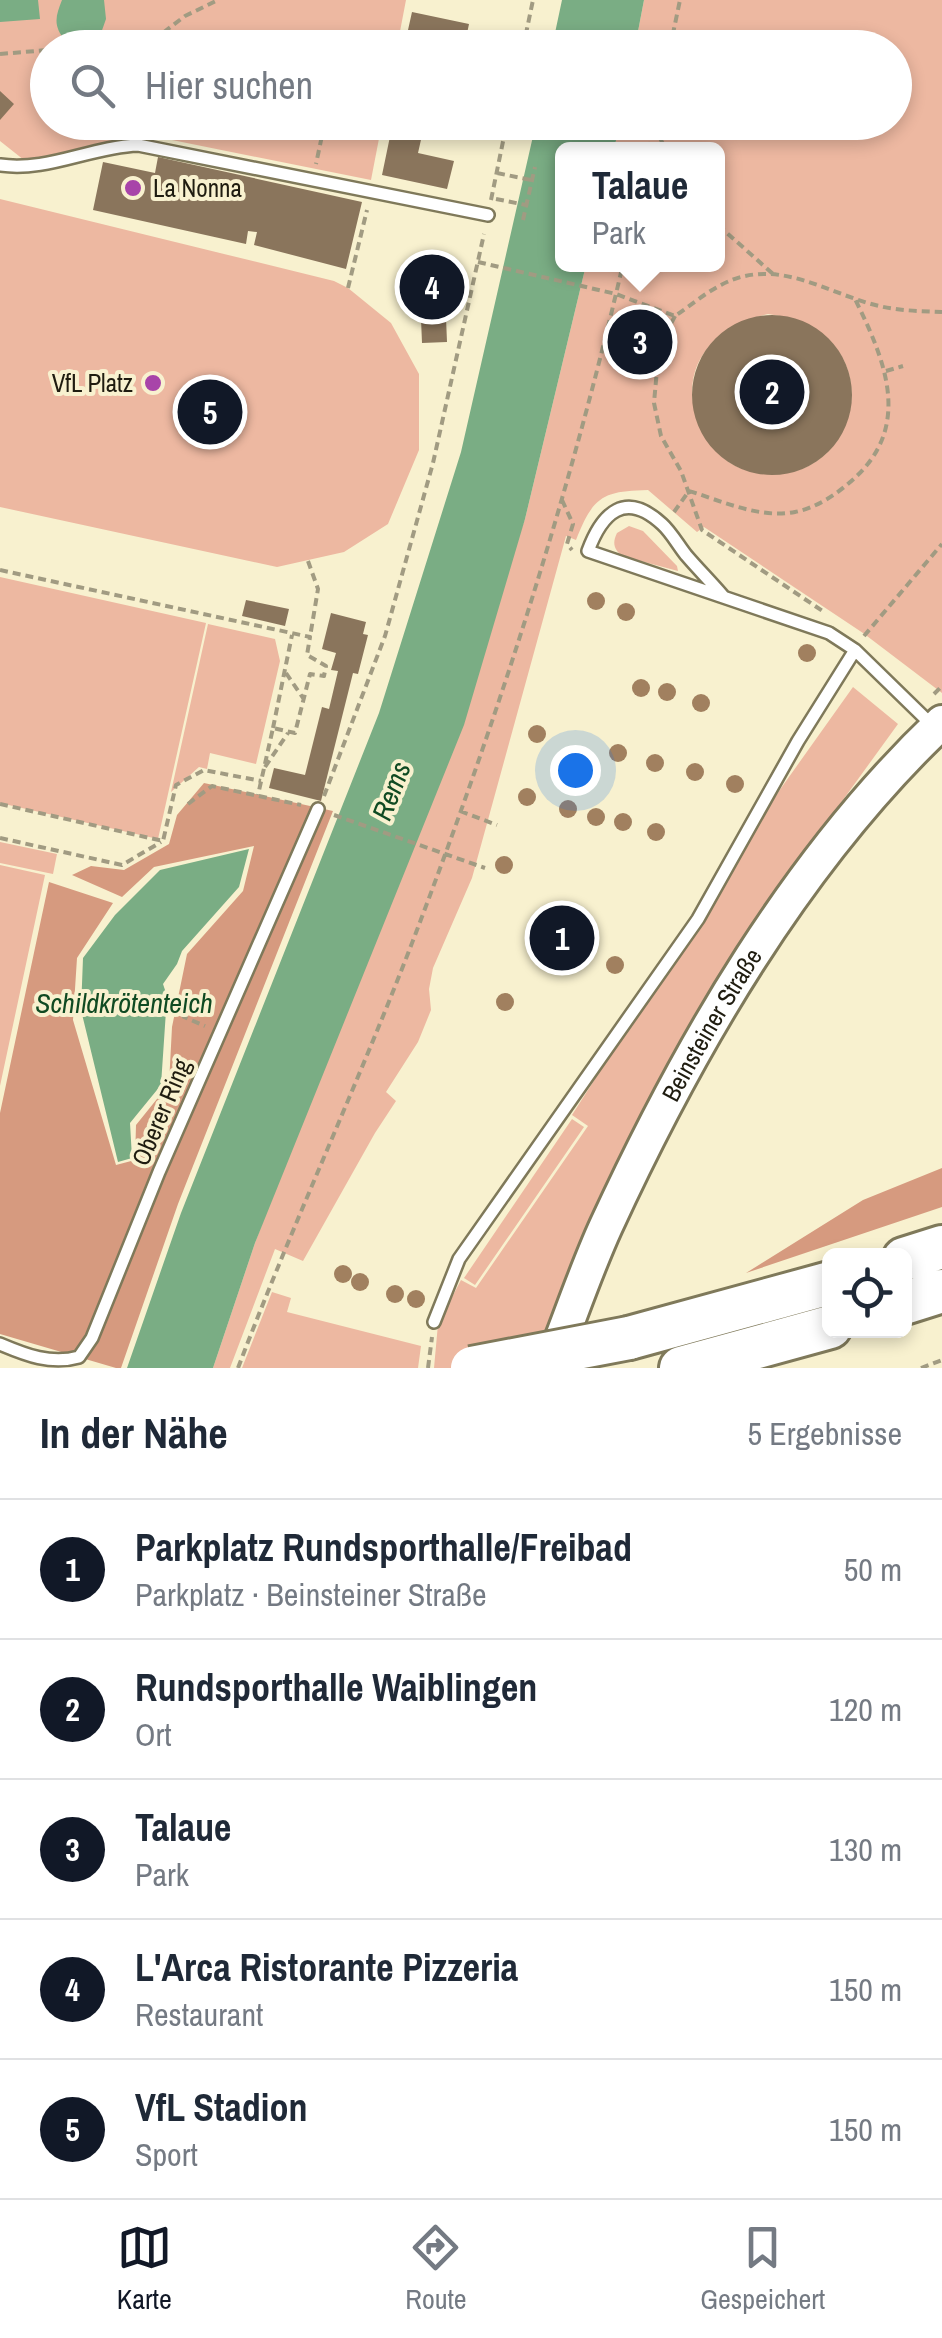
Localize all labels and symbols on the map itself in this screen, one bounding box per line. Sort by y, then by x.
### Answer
place label: La Nonna [153,171,243,205]
marker: La Nonna [122,177,144,199]
pin: 4 [400,250,464,324]
pin: 3 [608,304,672,380]
pin: 2 [740,354,804,430]
place label: VfL Platz [52,366,133,400]
marker: VfL Platz [142,372,164,394]
pin: 5 [178,374,242,450]
your location [550,745,601,796]
water label: Rems [363,756,419,826]
pin: 1 [530,900,594,976]
street label: Beinsteiner Straße [653,942,770,1107]
water label: Schildkrötenteich [35,984,213,1022]
street label: Oberer Ring [123,1053,199,1171]

